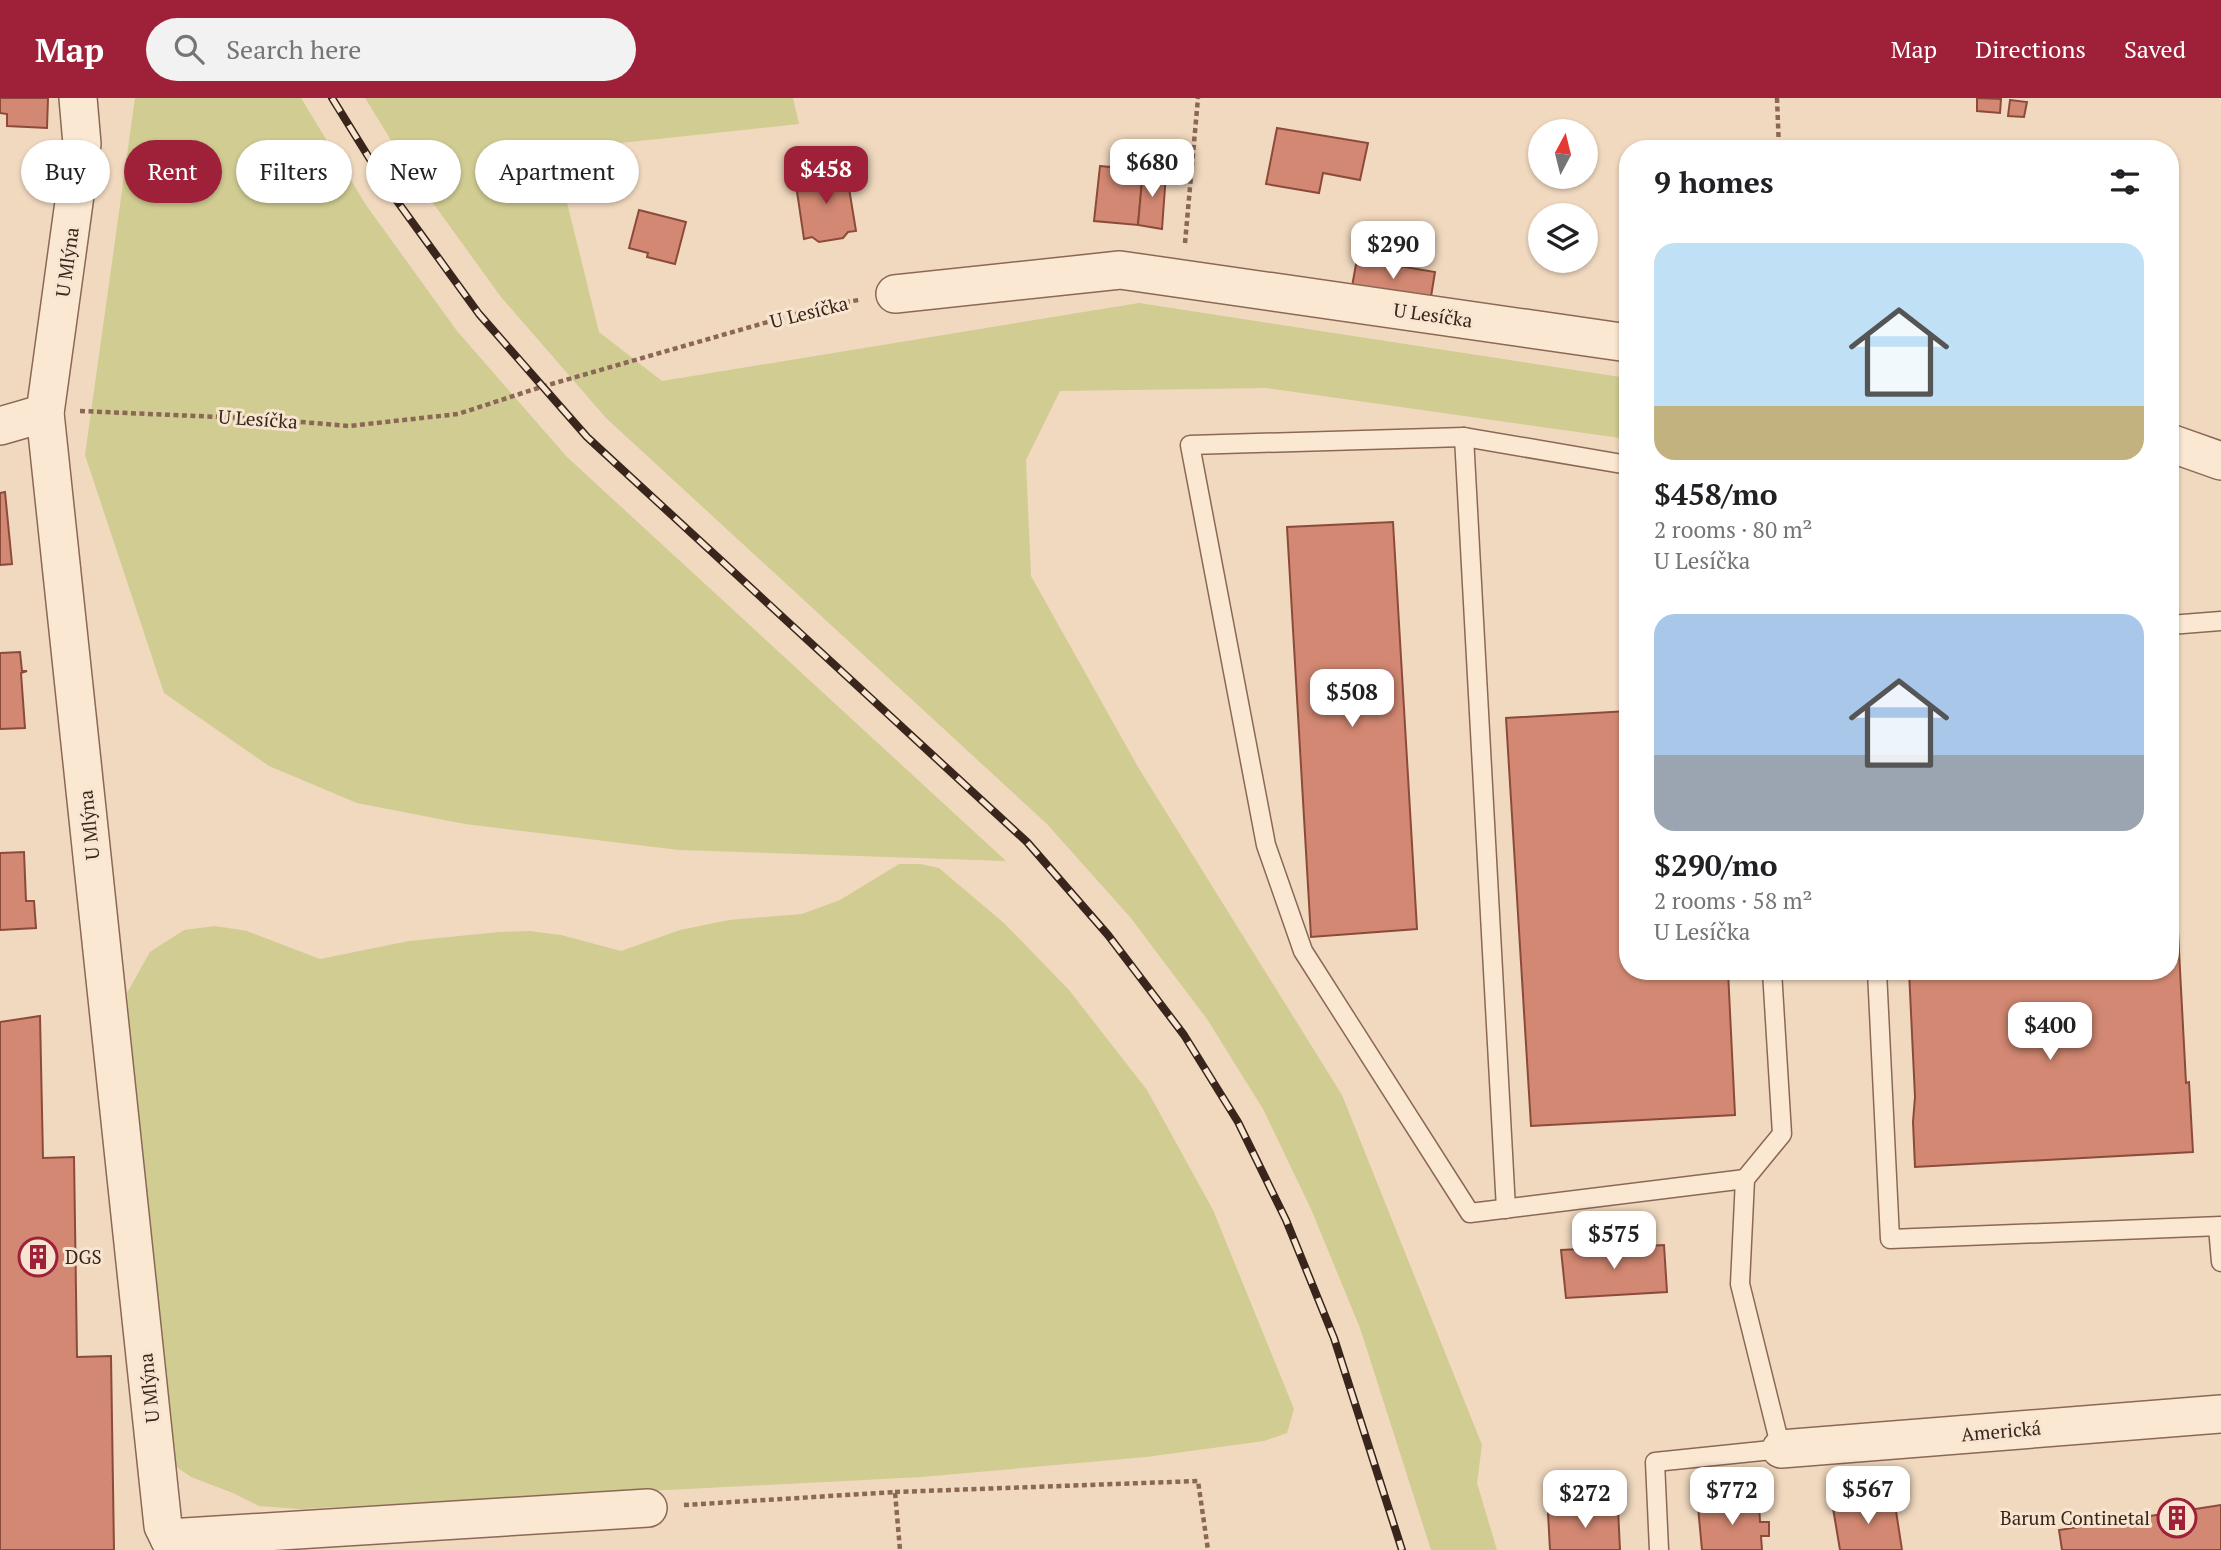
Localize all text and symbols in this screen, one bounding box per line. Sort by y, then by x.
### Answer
search box [146,18,636,81]
text: Map [35,28,104,71]
icon: search [170,30,208,68]
text: Search here [226,32,361,66]
text: Map [1891,33,1937,65]
text: Directions [1975,33,2086,65]
text: Saved [2124,33,2186,65]
north arrow [1528,119,1598,189]
map controls [1528,119,1598,273]
chip: Buy [21,140,110,203]
chip: Rent [124,140,222,203]
chip: Filters [236,140,352,203]
chip: New [366,140,461,203]
chip: Apartment [475,140,639,203]
pin: $680 [1111,140,1193,199]
pin: $458 [785,146,867,206]
text: $680 [1126,146,1178,177]
text: $458 [800,153,852,184]
text: 9 homes [1654,162,1773,202]
icon: filters [2106,163,2144,201]
button: layers [1528,203,1598,273]
pin: $290 [1352,222,1434,281]
street label: U Mlýna [49,225,84,298]
text: $290 [1367,228,1419,259]
icon: home [1836,289,1962,415]
street label: U Lesíčka [767,290,851,333]
street label: U Lesíčka [1392,297,1475,332]
street label: U Lesíčka [217,403,299,434]
text: $458/mo [1654,474,1778,514]
text: 2 rooms · 80 m² [1654,514,1813,545]
text: U Lesíčka [1654,545,1750,576]
icon: home [1836,660,1962,786]
pin: $508 [1311,670,1393,729]
text: $508 [1326,676,1378,707]
street label: U Mlýna [72,789,105,861]
text: $290/mo [1654,845,1778,885]
text: 2 rooms · 58 m² [1654,885,1813,916]
text: U Lesíčka [1654,916,1750,947]
pin: $400 [2009,1002,2091,1062]
text: $400 [2024,1009,2076,1040]
pin: $575 [1573,1212,1655,1271]
text: $575 [1588,1218,1640,1249]
building icon: DGS [17,1236,59,1278]
place label: DGS [65,1244,102,1269]
street label: U Mlýna [132,1352,165,1424]
street label: Americká [1960,1415,2042,1446]
pin: $567 [1827,1466,1909,1526]
pin: $772 [1691,1468,1773,1527]
pin: $272 [1544,1470,1626,1530]
text: $567 [1842,1473,1894,1504]
text: $772 [1706,1474,1758,1505]
text: $272 [1559,1477,1611,1508]
building icon: Barum Continetal [2156,1497,2198,1539]
place label: Barum Continetal [2000,1505,2150,1530]

